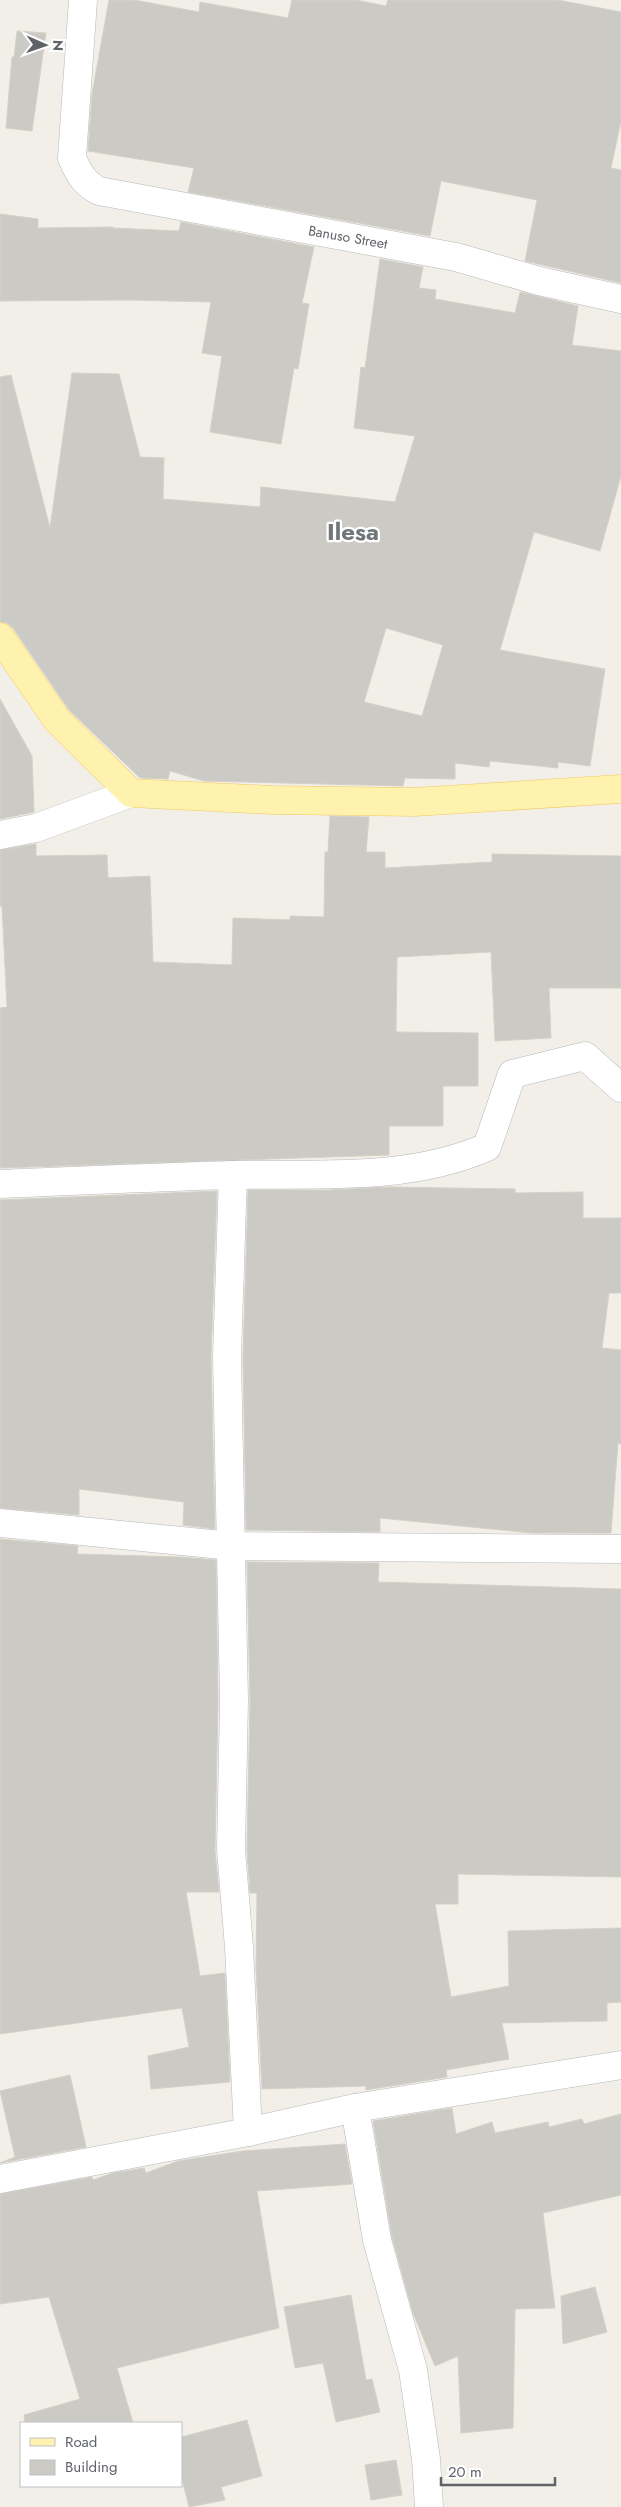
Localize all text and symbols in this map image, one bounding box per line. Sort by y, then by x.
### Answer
north arrow [20,20,70,70]
text: N [48,40,68,51]
street label: Banuso Street [307,220,390,254]
district label: Ilesa [327,514,379,549]
legend [20,2422,182,2487]
text: Road [65,2431,97,2453]
scale bar [441,2454,555,2486]
text: Building [65,2456,117,2478]
text: 20 m [448,2461,482,2483]

